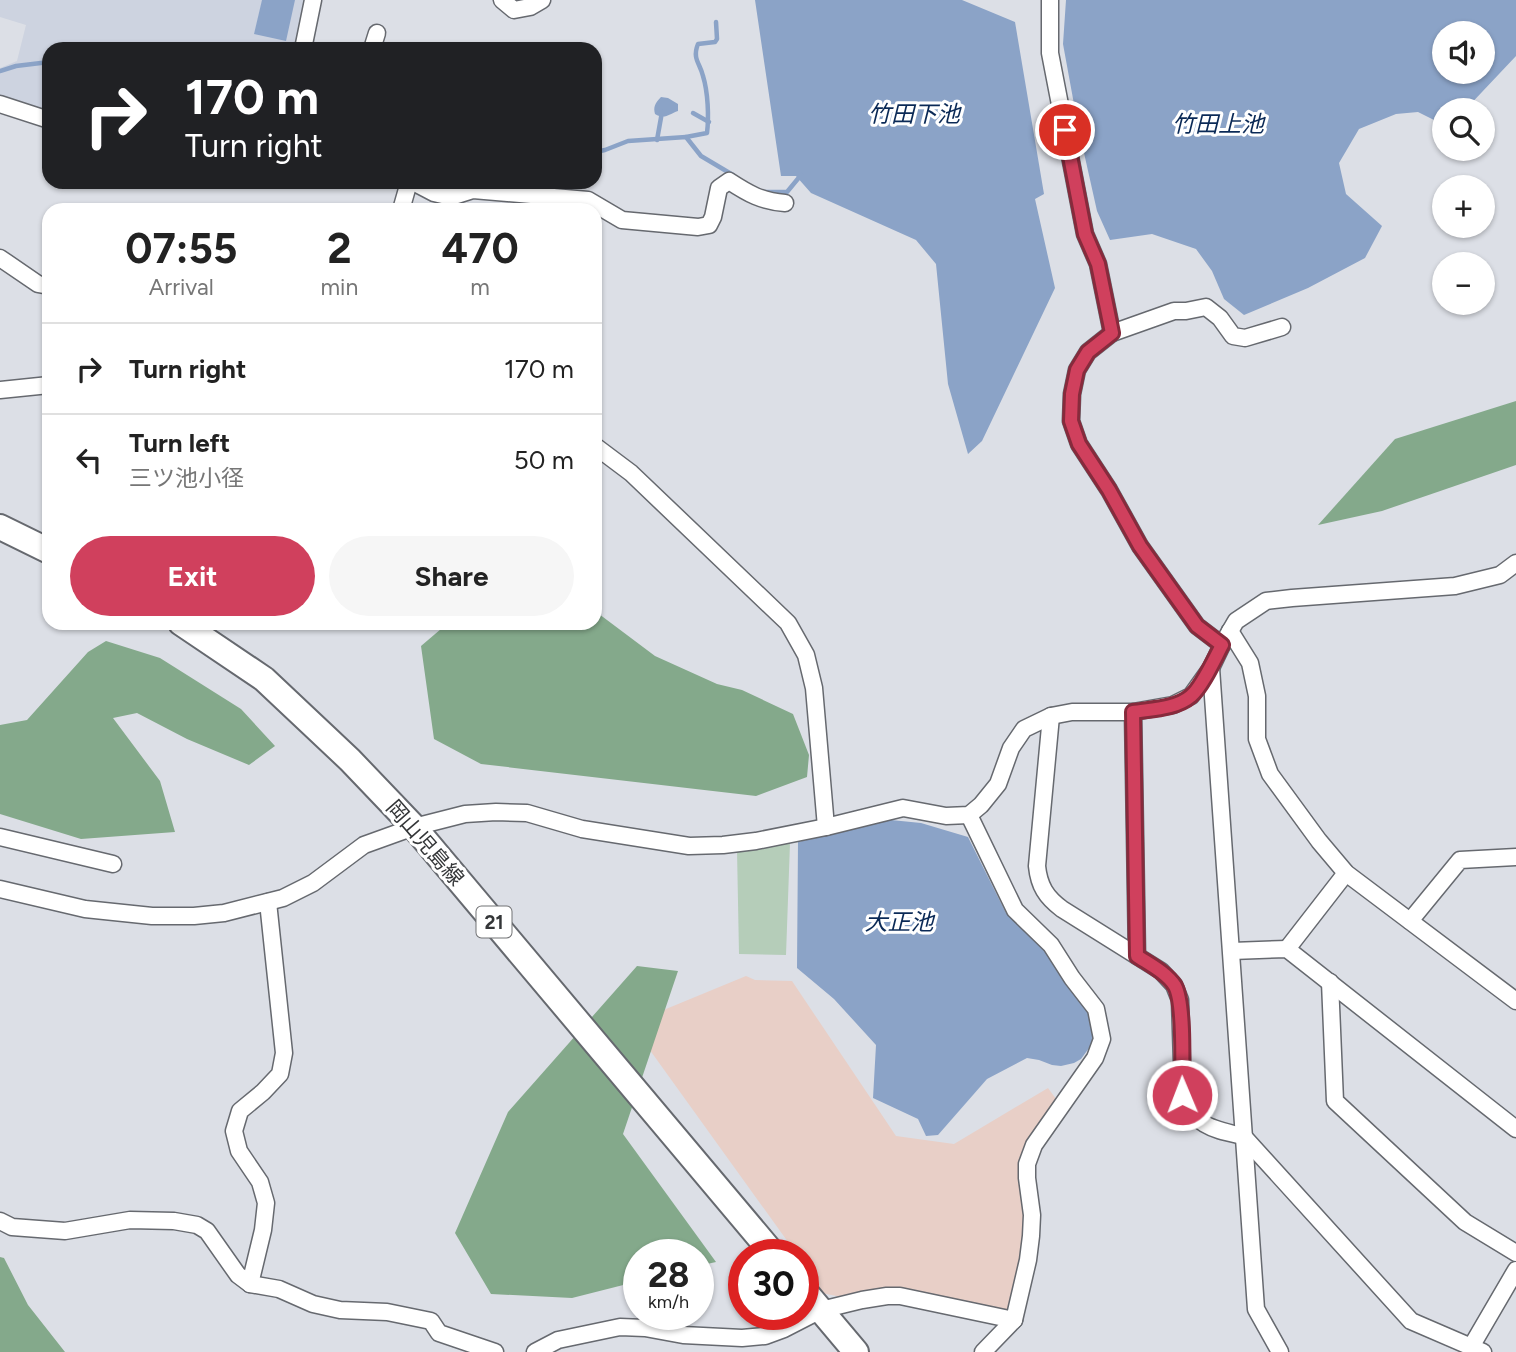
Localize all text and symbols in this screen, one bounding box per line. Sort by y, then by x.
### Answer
map controls [1432,21,1495,315]
button: sound [1432,21,1495,84]
text: 170 m [185,67,319,126]
icon: right [70,70,161,161]
button: search [1432,98,1495,161]
water label: 竹田下池 [868,100,962,128]
pin [1035,100,1095,160]
water label: 竹田上池 [1172,110,1266,138]
icon: arrive [1046,111,1084,149]
text: Turn right [185,127,323,165]
button: + [1432,175,1495,238]
text: 07:55 [125,223,237,274]
text: 2 [327,223,352,274]
text: 470 [442,223,519,274]
button: − [1432,252,1495,315]
text: Arrival [149,273,214,301]
text: min [321,273,358,301]
text: m [470,273,490,301]
icon: right [70,350,108,388]
text: Turn right [129,353,246,385]
text: 170 m [504,353,574,385]
text: Turn left [129,427,230,459]
icon: left [70,441,108,479]
text: 50 m [514,444,574,476]
text: 三ツ池小径 [129,464,244,492]
button: Exit [70,536,315,616]
button: Share [329,536,574,616]
street label: 岡山児島線 [382,795,469,890]
road number: 21 [476,906,512,938]
water label: 大正池 [865,908,936,936]
position arrow [1145,1058,1219,1132]
speed limit sign: 30 [728,1239,819,1330]
text: 28 [648,1254,689,1296]
text: km/h [648,1291,689,1313]

